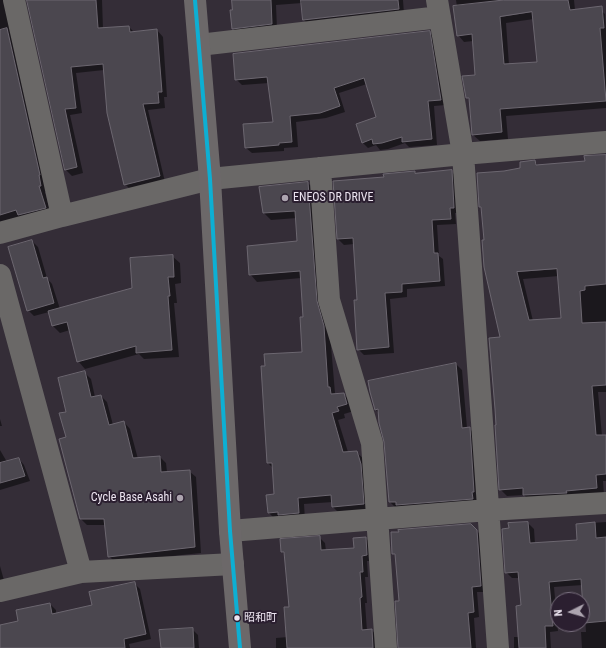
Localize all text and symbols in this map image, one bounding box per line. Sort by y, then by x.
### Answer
place label: ENEOS DR DRIVE [293,191,373,205]
marker: ENEOS DR DRIVE [280,193,290,203]
place label: Cycle Base Asahi [91,491,172,505]
marker: Cycle Base Asahi [175,493,185,503]
north arrow [550,592,590,632]
text: N [552,609,565,617]
place label: 昭和町 [244,611,277,625]
marker: 昭和町 [232,613,242,623]

